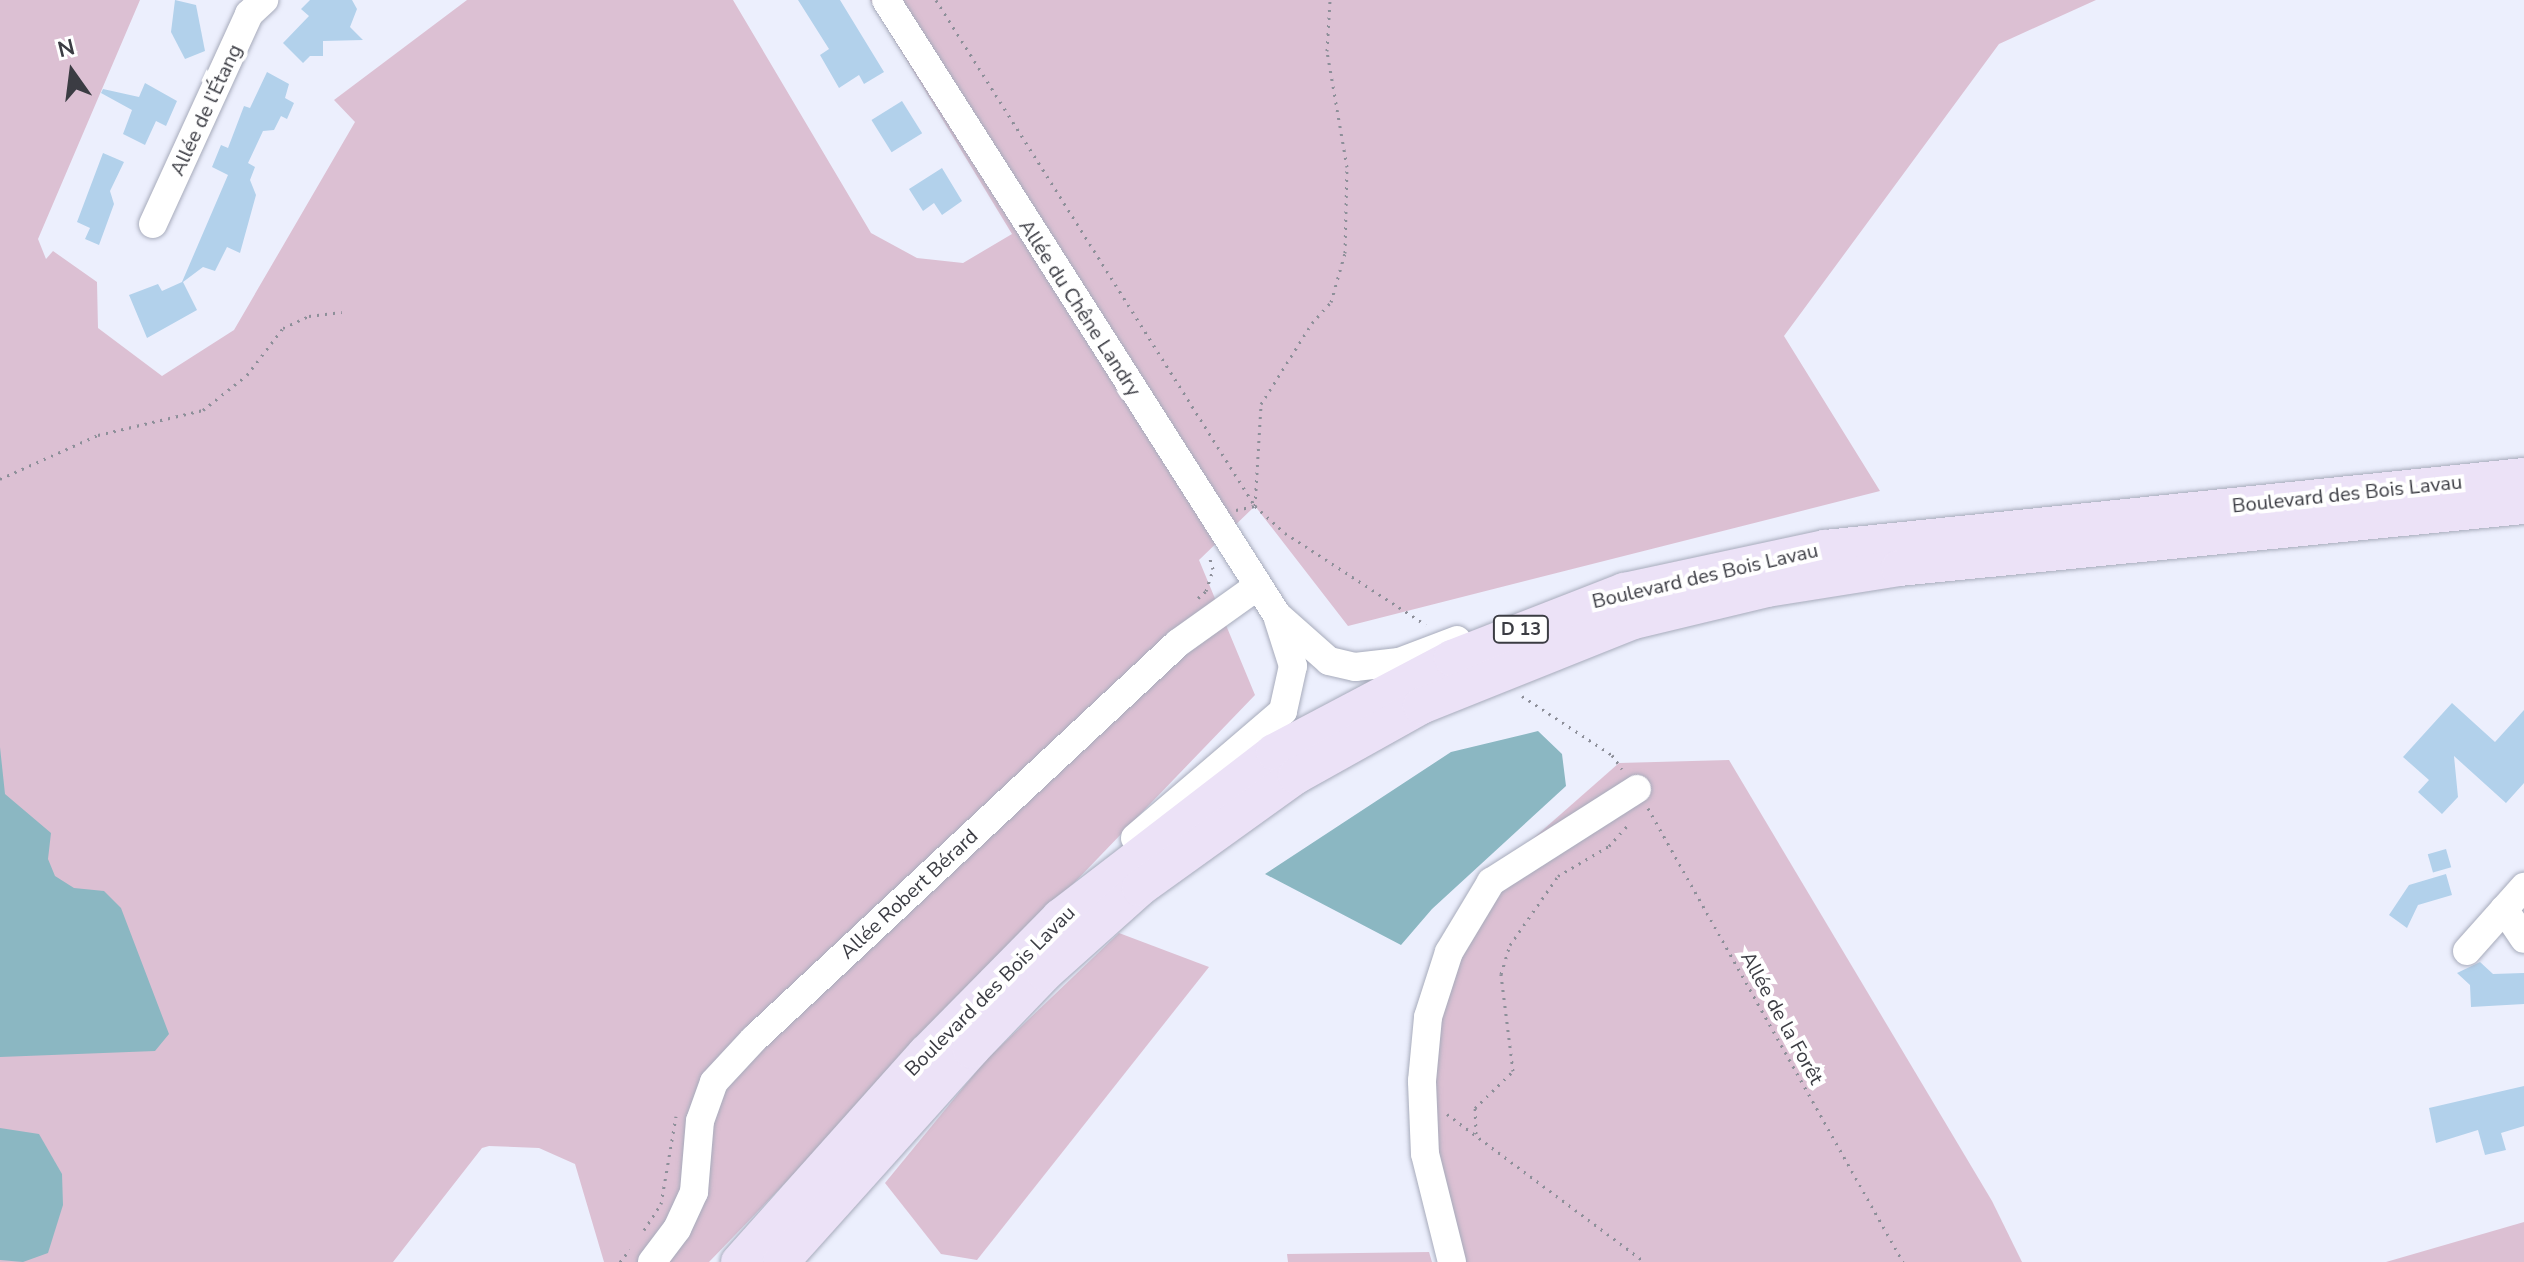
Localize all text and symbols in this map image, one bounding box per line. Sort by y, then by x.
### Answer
north arrow [32,32,112,112]
text: N [55,32,78,65]
street label: Allée de l’Étang [165,41,247,179]
street label: Allée du Chêne Landry [1014,215,1146,401]
street label: Boulevard des Bois Lavau [2231,470,2463,518]
street label: Boulevard des Bois Lavau [1590,538,1820,614]
road number: D 13 [1491,615,1551,643]
street label: Allée Robert Bérard [835,824,983,964]
street label: Boulevard des Bois Lavau [900,901,1080,1081]
street label: Allée de la Forêt [1736,947,1828,1089]

